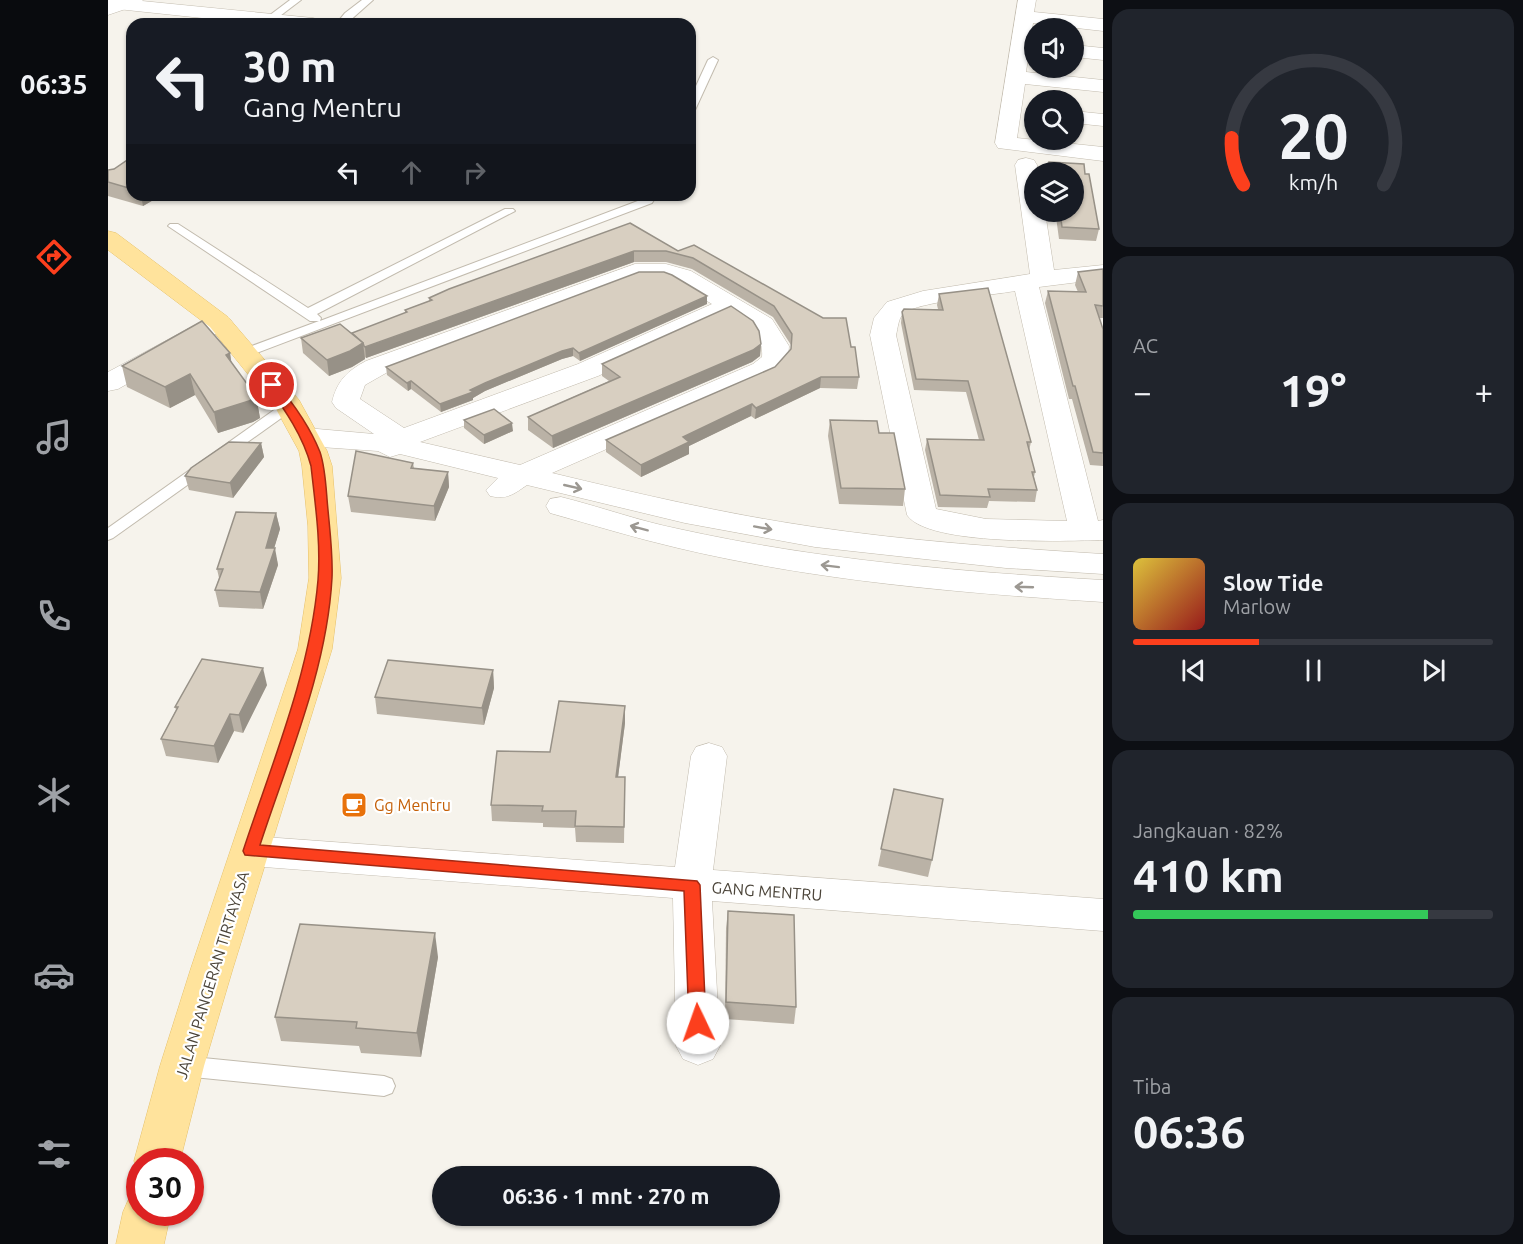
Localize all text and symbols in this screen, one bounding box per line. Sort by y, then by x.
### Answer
map controls [1024,18,1084,222]
button: sound [1024,18,1084,78]
icon: left [144,42,222,120]
text: 30 m [243,43,337,90]
text: 06:35 [20,69,88,99]
button: search [1024,90,1084,150]
text: Gang Mentru [243,92,402,122]
text: 20 [1278,101,1348,171]
icon: left [332,156,365,189]
icon: ahead [395,156,428,189]
icon: right [458,156,491,189]
button: layers [1024,162,1084,222]
text: km/h [1288,170,1338,194]
icon: directions [33,236,75,278]
text: AC [1133,334,1158,357]
pin [246,359,297,410]
text: 19° [1280,365,1346,416]
icon: arrive [255,368,288,401]
text: − [1133,373,1152,410]
text: + [1474,373,1493,410]
icon: music [33,416,75,458]
one-way arrow [563,481,582,493]
one-way arrow [630,521,649,533]
one-way arrow [753,523,773,534]
one-way arrow [820,561,840,572]
text: Slow Tide [1223,570,1323,595]
one-way arrow [1014,582,1034,593]
icon: phone [33,595,75,637]
text: Marlow [1223,595,1291,618]
icon: previous [1177,654,1210,687]
icon: pause [1297,654,1330,687]
icon: next [1417,654,1450,687]
icon: climate [33,774,75,816]
cafe icon: Gg Mentru [339,790,369,820]
place label: Gg Mentru [374,796,451,814]
text: Jangkauan · 82% [1133,819,1283,842]
text: 410 km [1133,850,1284,901]
street label: JALAN PANGERAN TIRTAYASA [172,868,252,1081]
street label: GANG MENTRU [711,878,823,904]
icon: car [33,954,75,996]
position arrow [666,991,730,1055]
text: Tiba [1133,1075,1171,1098]
text: 06:36 [1133,1106,1246,1157]
icon: filters [33,1133,75,1175]
speed limit sign: 30 [126,1148,204,1226]
text: 06:36 · 1 mnt · 270 m [502,1183,710,1208]

